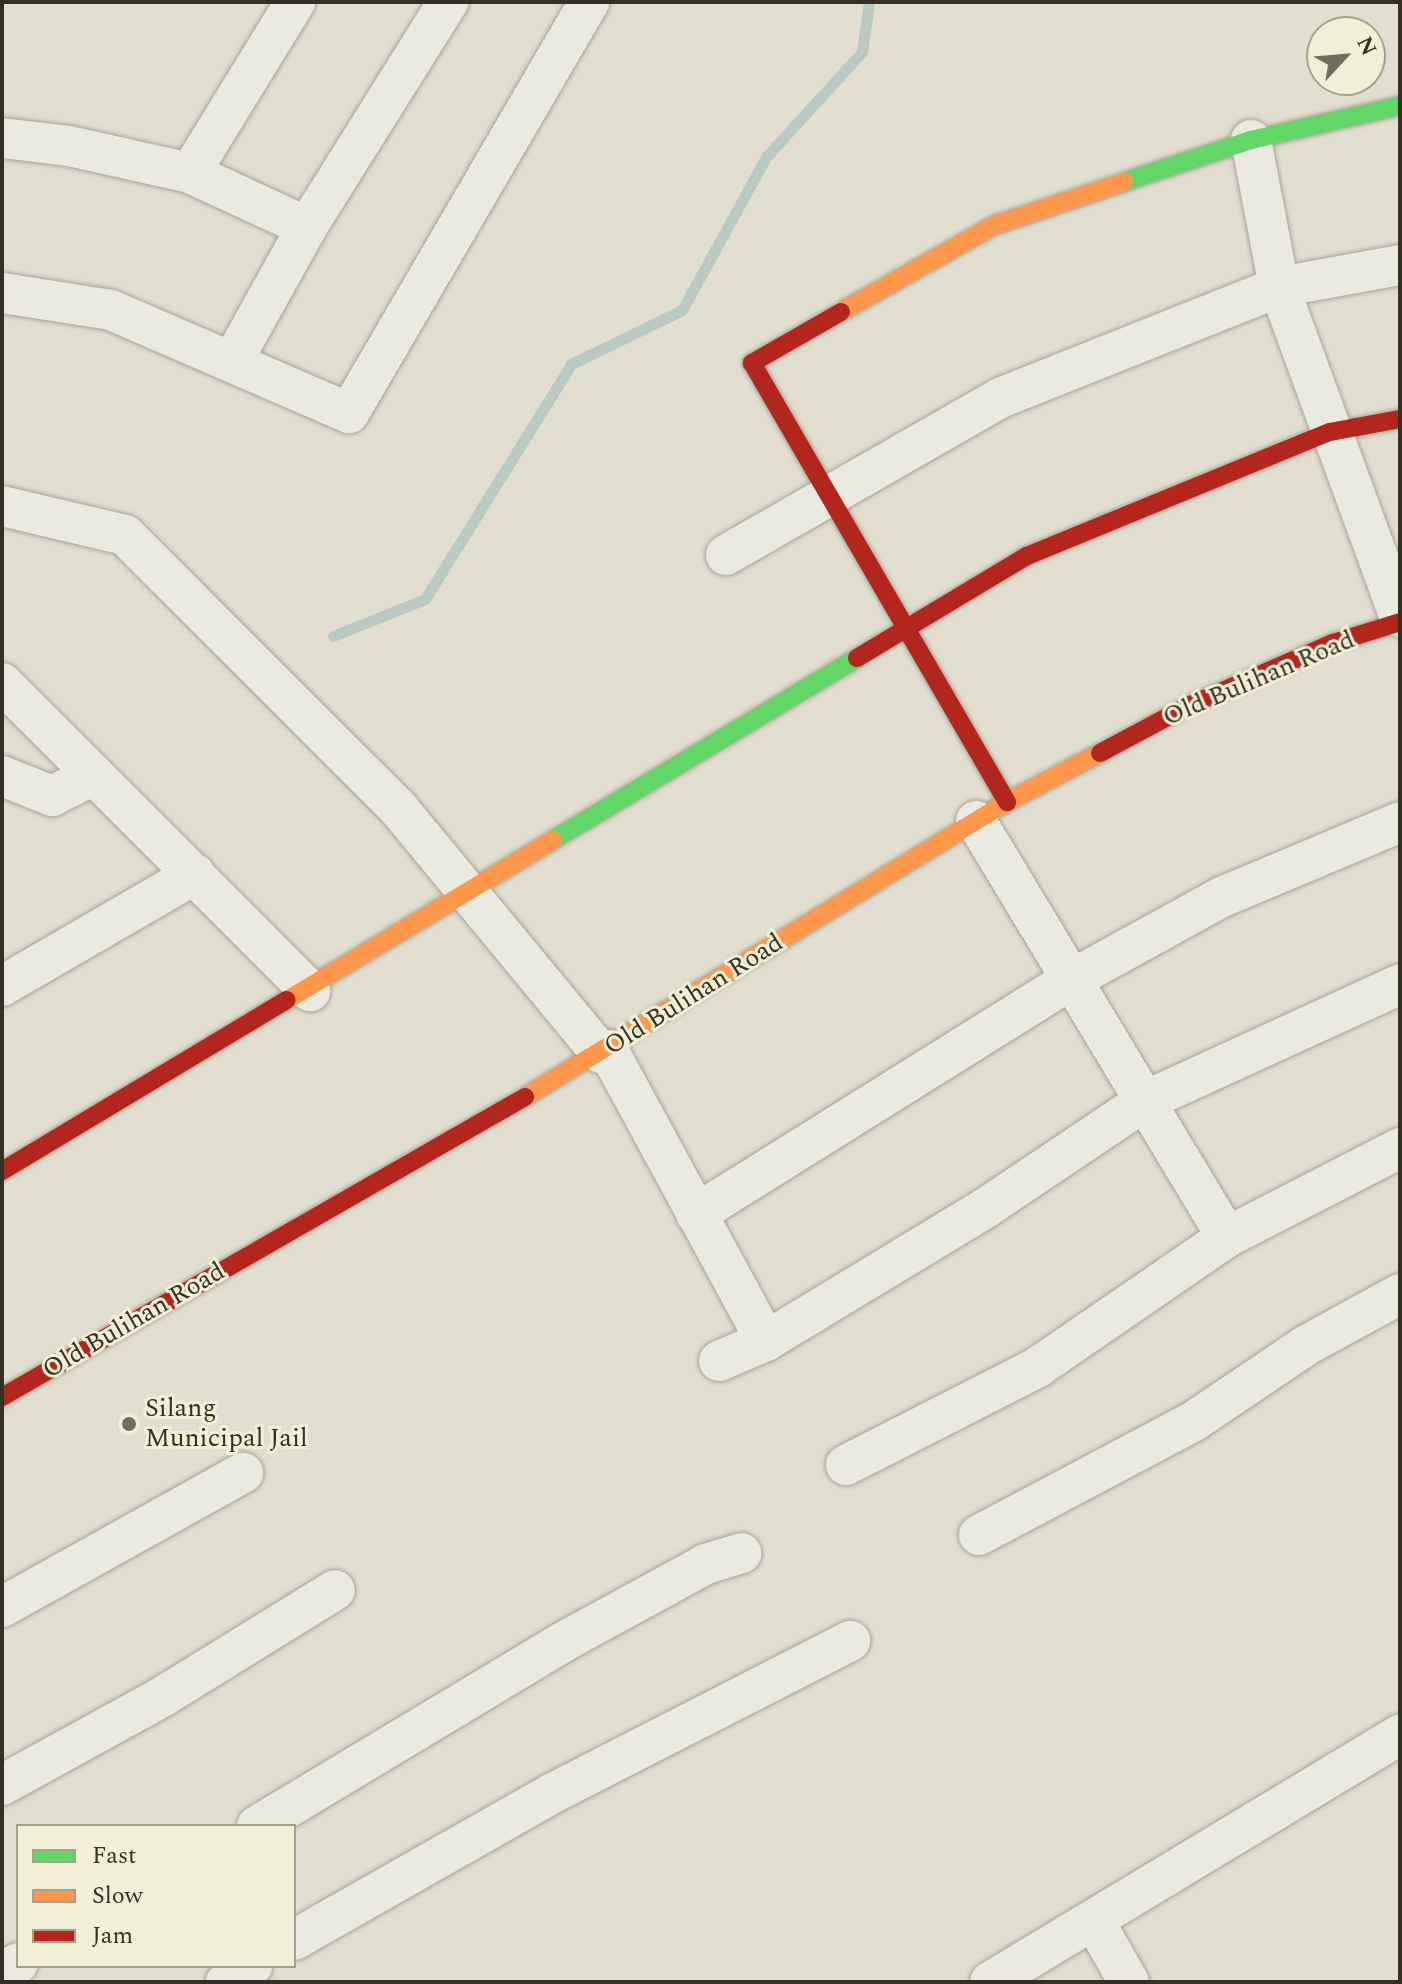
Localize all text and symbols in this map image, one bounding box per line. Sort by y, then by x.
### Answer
north arrow [1306,16,1386,96]
text: N [1347,31,1385,61]
street label: Old Bulihan Road [1159,625,1359,733]
street label: Old Bulihan Road [599,927,789,1063]
street label: Old Bulihan Road [37,1256,231,1386]
place label: Silang Municipal Jail [145,1393,308,1454]
marker: Silang Municipal Jail [120,1415,138,1433]
legend [16,1824,296,1968]
text: Fast [92,1838,137,1874]
text: Slow [92,1878,143,1914]
text: Jam [92,1918,133,1954]

